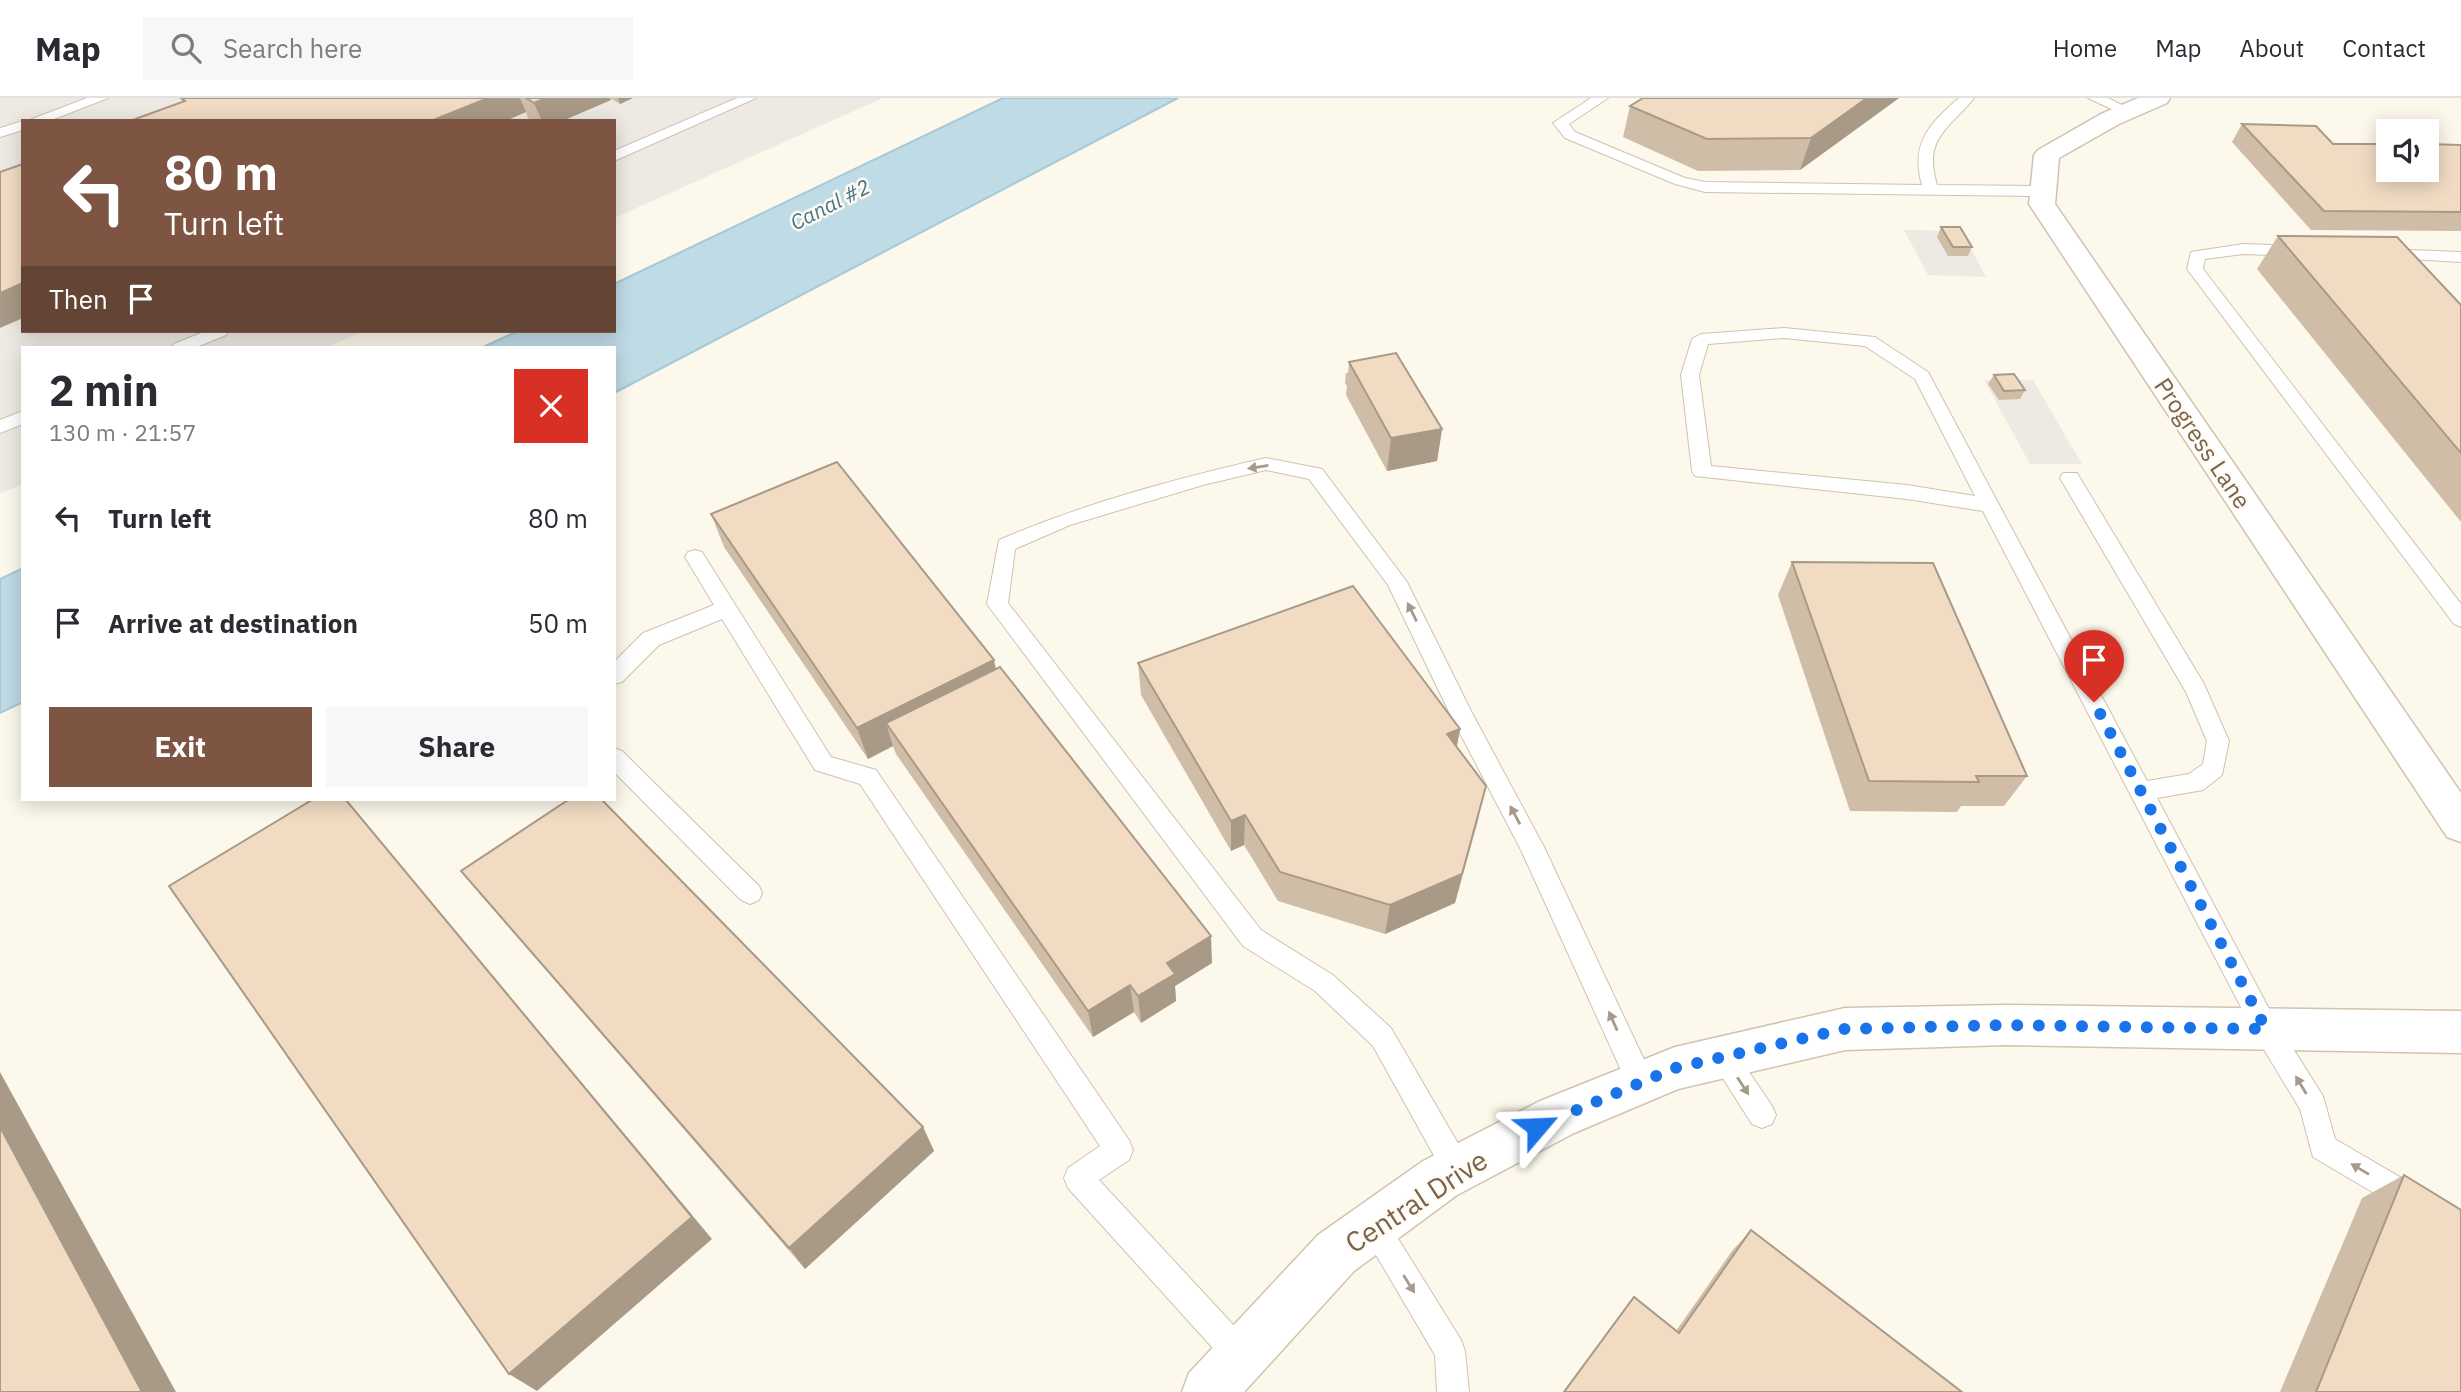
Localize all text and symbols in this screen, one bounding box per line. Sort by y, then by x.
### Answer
search box [143,17,633,80]
text: Map [35,27,101,70]
icon: search [167,29,205,67]
text: Search here [223,31,362,65]
text: Home [2053,32,2117,64]
text: Map [2155,32,2201,64]
text: About [2239,32,2304,64]
text: Contact [2342,32,2426,64]
map controls [2376,119,2439,182]
button: sound [2376,119,2439,182]
text: 80 m [164,140,278,203]
icon: left [49,147,140,238]
water label: Canal #2 [785,172,875,236]
text: Turn left [164,202,284,244]
icon: arrive [122,280,160,318]
text: Then [49,282,108,316]
text: 2 min [49,363,159,418]
button: close [514,369,588,443]
street label: Progress Lane [2147,371,2259,515]
text: 130 m · 21:57 [49,417,196,447]
one-way arrow [1247,462,1269,473]
icon: left [49,499,87,537]
text: Turn left [108,501,211,535]
text: 80 m [528,501,588,535]
one-way arrow [1406,602,1417,622]
icon: arrive [49,604,87,642]
text: Arrive at destination [108,606,358,640]
text: 50 m [528,606,588,640]
pin [2064,630,2124,702]
icon: arrive [2075,641,2113,679]
button: Exit [49,707,312,787]
button: Share [326,707,588,787]
one-way arrow [1509,805,1521,825]
one-way arrow [1607,1010,1618,1031]
one-way arrow [2295,1076,2307,1095]
one-way arrow [1736,1077,1750,1095]
position arrow [1500,1090,1574,1164]
street label: Central Drive [1338,1141,1494,1261]
one-way arrow [2351,1163,2370,1175]
one-way arrow [1403,1274,1416,1293]

